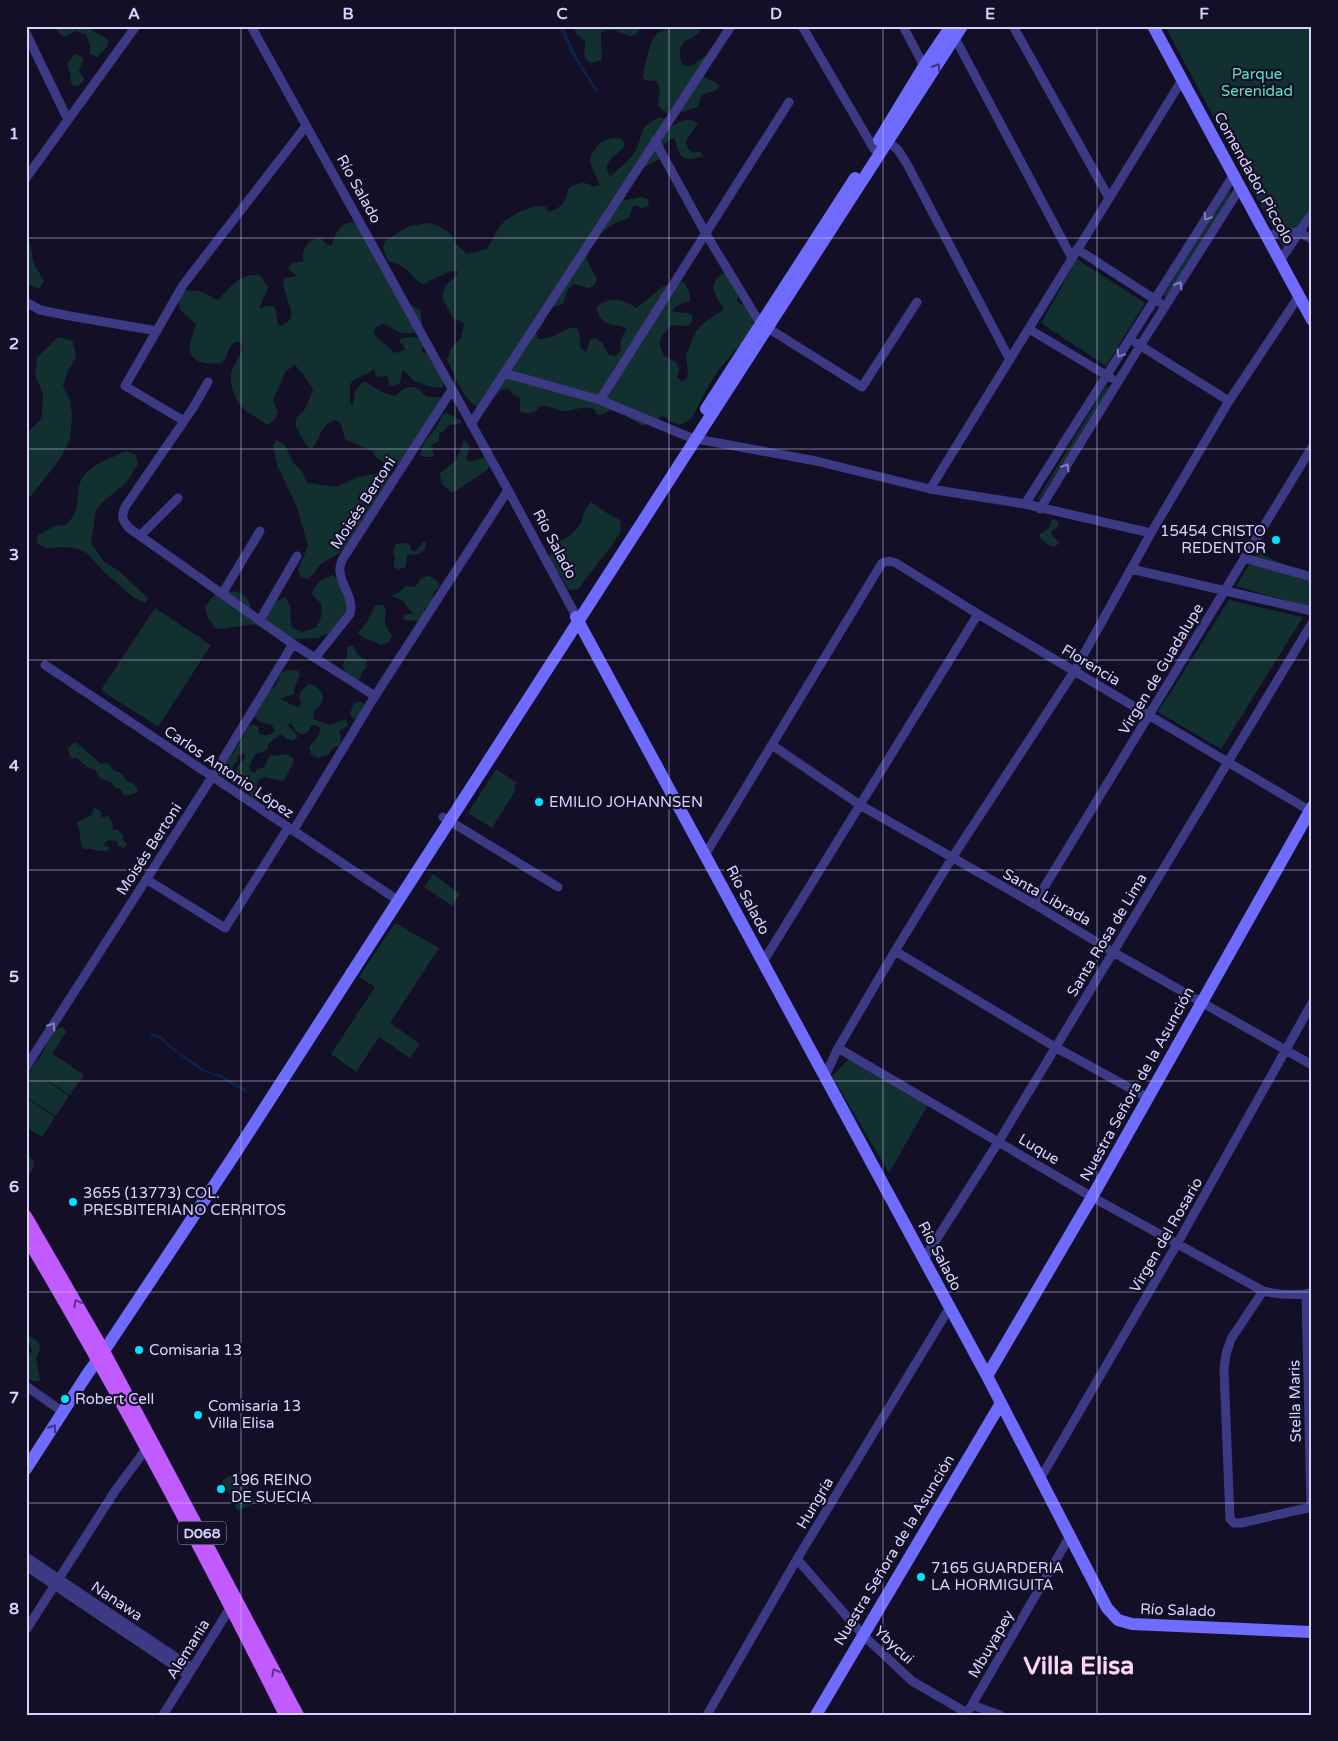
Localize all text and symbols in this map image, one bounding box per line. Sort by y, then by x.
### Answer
text: A [128,4,140,24]
text: B [342,4,354,24]
text: C [556,4,568,24]
text: D [770,4,782,24]
text: E [985,4,995,24]
text: F [1199,4,1209,24]
one-way arrow [930,63,940,72]
park label: Parque Serenidad [1221,65,1293,100]
street label: Comendador Piccolo [1210,109,1298,247]
text: 1 [9,124,19,144]
street label: Río Salado [333,151,385,227]
one-way arrow [1204,211,1214,220]
one-way arrow [1173,281,1182,290]
text: 2 [9,334,19,354]
one-way arrow [1117,348,1126,358]
street label: Moisés Bertoni [327,454,399,552]
one-way arrow [1059,464,1069,473]
street label: Río Salado [529,506,581,582]
place label: 15454 CRISTO REDENTOR [1160,522,1266,557]
marker: 15454 CRISTO REDENTOR [1270,534,1282,546]
text: 3 [9,545,19,565]
street label: Virgen de Guadalupe [1115,600,1207,738]
street label: Florencia [1058,640,1124,690]
street label: Carlos Antonio López [161,722,297,822]
text: 4 [9,756,19,776]
place label: EMILIO JOHANNSEN [549,793,703,811]
marker: EMILIO JOHANNSEN [533,796,545,808]
street label: Moisés Bertoni [113,800,185,898]
street label: Río Salado [722,862,774,938]
street label: Santa Librada [1000,865,1094,929]
street label: Santa Rosa de Lima [1063,870,1151,1000]
text: 5 [9,967,19,987]
street label: Nuestra Señora de la Asunción [1076,984,1198,1184]
one-way arrow [46,1022,56,1031]
street label: Luque [1015,1130,1063,1168]
street label: Virgen del Rosario [1126,1174,1206,1296]
text: 6 [9,1177,19,1197]
place label: 3655 (13773) COL. PRESBITERIANO CERRITOS [83,1184,286,1219]
marker: 3655 (13773) COL. PRESBITERIANO CERRITOS [67,1196,79,1208]
street label: Río Salado [914,1218,966,1294]
one-way arrow [74,1300,84,1309]
place label: Comisaria 13 [149,1341,242,1359]
marker: Comisaria 13 [133,1344,145,1356]
street label: Stella Maris [1285,1360,1305,1442]
text: 7 [9,1388,19,1408]
place label: Robert Cell [75,1390,154,1408]
marker: Robert Cell [59,1393,71,1405]
place label: Comisaría 13 Villa Elisa [208,1397,301,1432]
marker: Comisaría 13 Villa Elisa [192,1409,204,1421]
one-way arrow [46,1425,56,1434]
street label: Nuestra Señora de la Asunción [830,1451,958,1649]
place label: 196 REINO DE SUECIA [231,1471,312,1506]
street label: Hungría [793,1474,837,1532]
marker: 196 REINO DE SUECIA [215,1483,227,1495]
road number: D068 [178,1522,226,1545]
place label: 7165 GUARDERIA LA HORMIGUITA [931,1559,1064,1594]
marker: 7165 GUARDERIA LA HORMIGUITA [915,1571,927,1583]
street label: Nanawa [88,1577,146,1625]
text: 8 [9,1599,19,1619]
street label: Río Salado [1140,1600,1216,1620]
street label: Mbuyapey [964,1607,1018,1681]
street label: Alemania [163,1616,213,1682]
street label: Ybycui [870,1622,918,1668]
district label: Villa Elisa [1024,1651,1134,1681]
one-way arrow [272,1668,282,1677]

